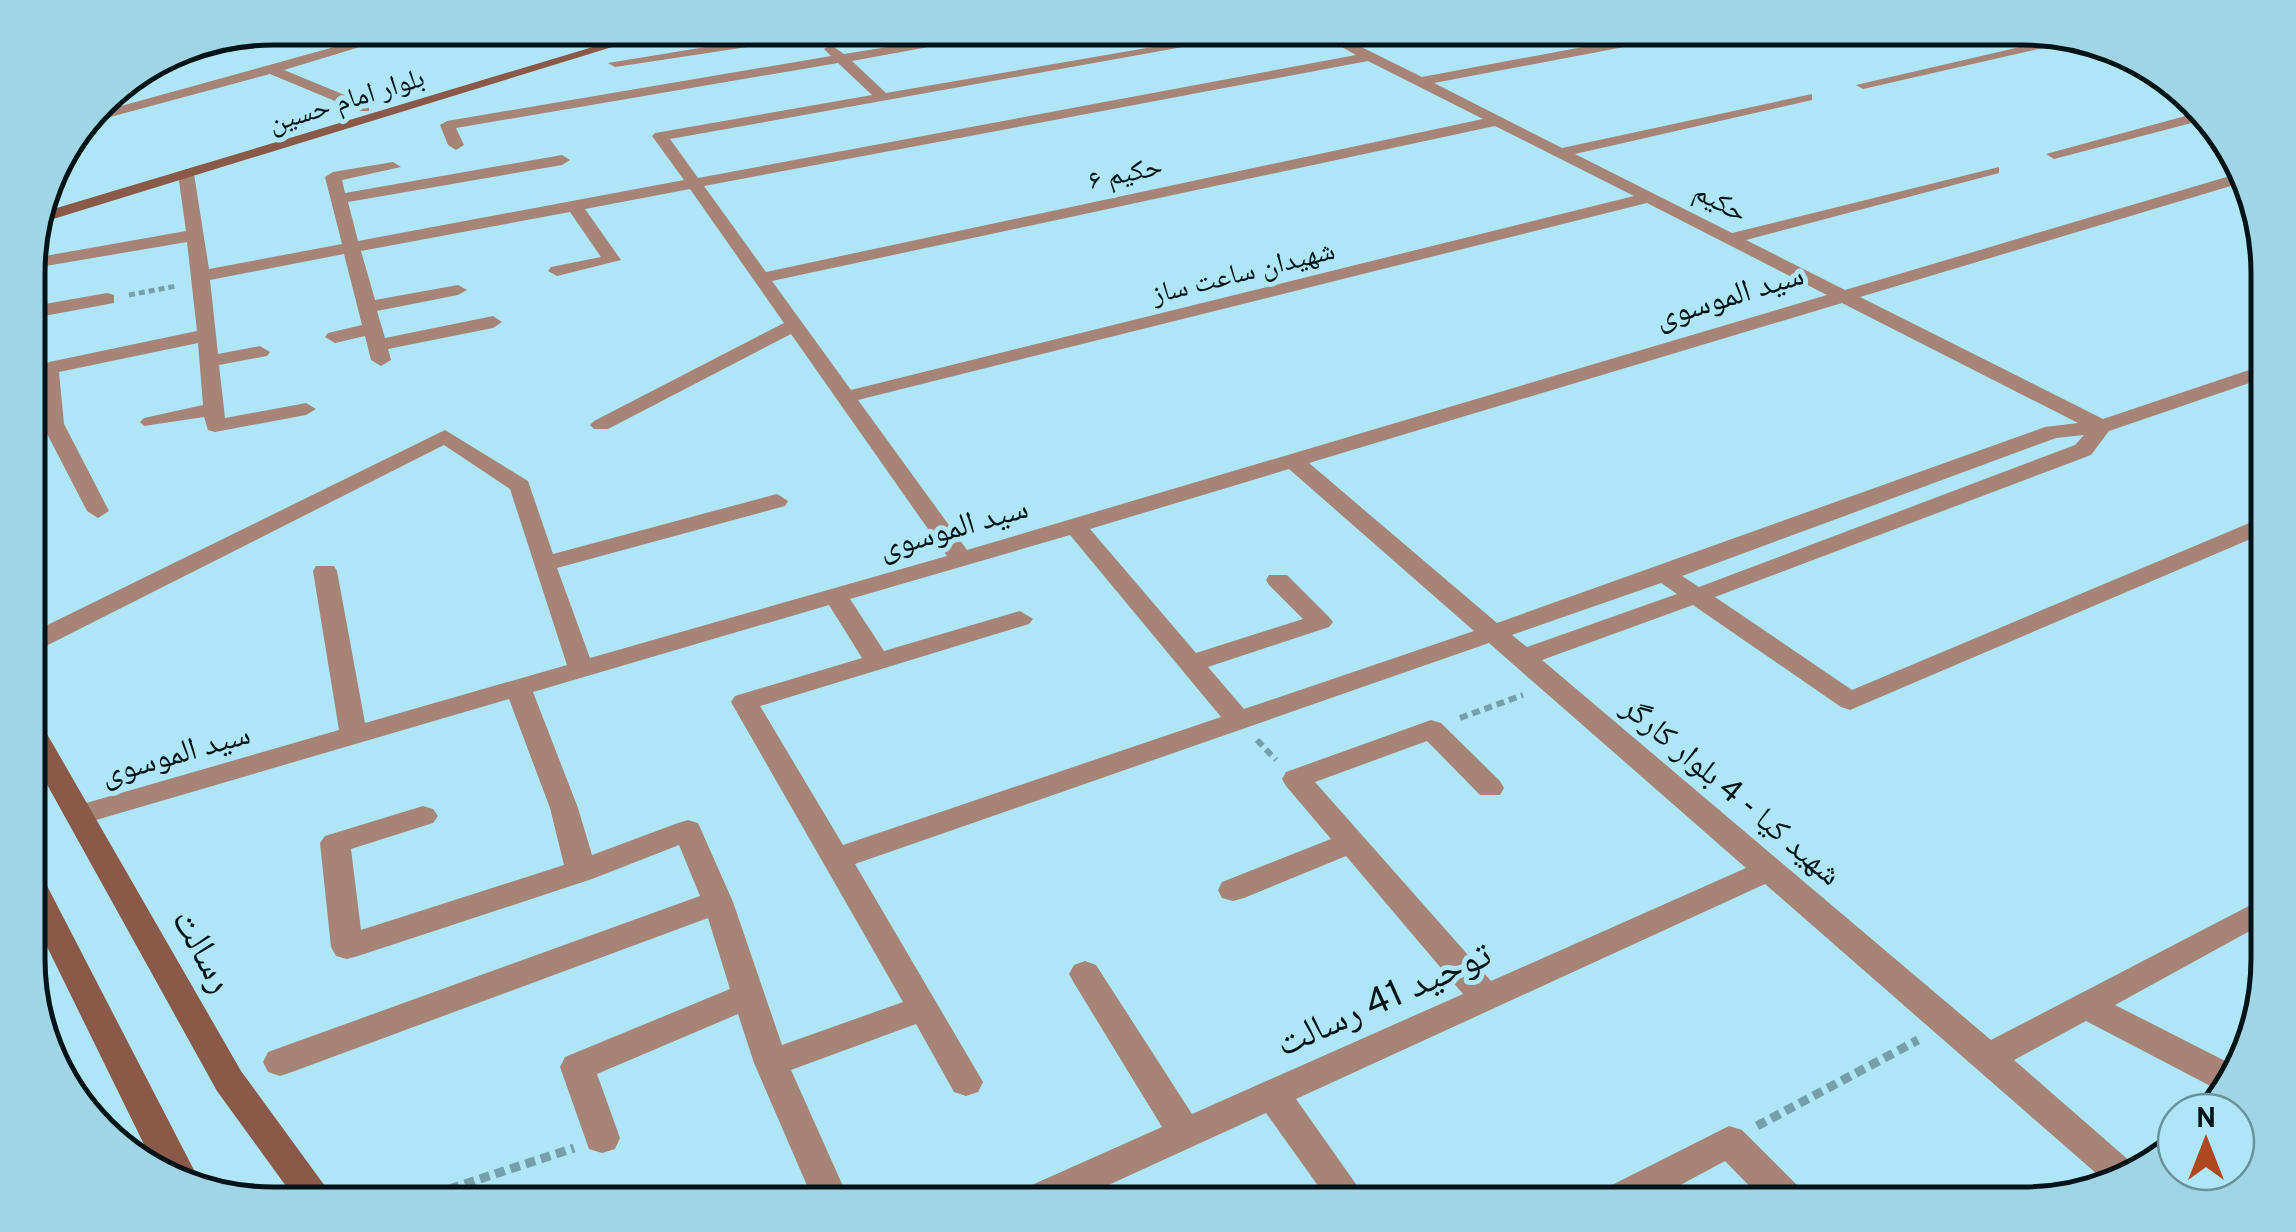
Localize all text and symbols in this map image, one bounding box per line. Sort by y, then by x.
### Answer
street label: بلوار امام حسین [264,61,429,143]
street label: حکیم ۶ [1085,150,1166,200]
street label: حکیم [1687,175,1753,232]
street label: شهیدان ساعت ساز [1147,234,1339,314]
street label: سید الموسوی [1651,256,1809,339]
street label: سید الموسوی [874,489,1033,570]
street label: شهید کیا - 4 بلوار کارگر [1611,688,1848,896]
street label: سید الموسوی [96,715,255,796]
street label: رسالت [158,901,244,1002]
street label: توحید 41 رسالت [1269,932,1500,1071]
north arrow [2156,1092,2256,1192]
text: N [2196,1102,2216,1138]

